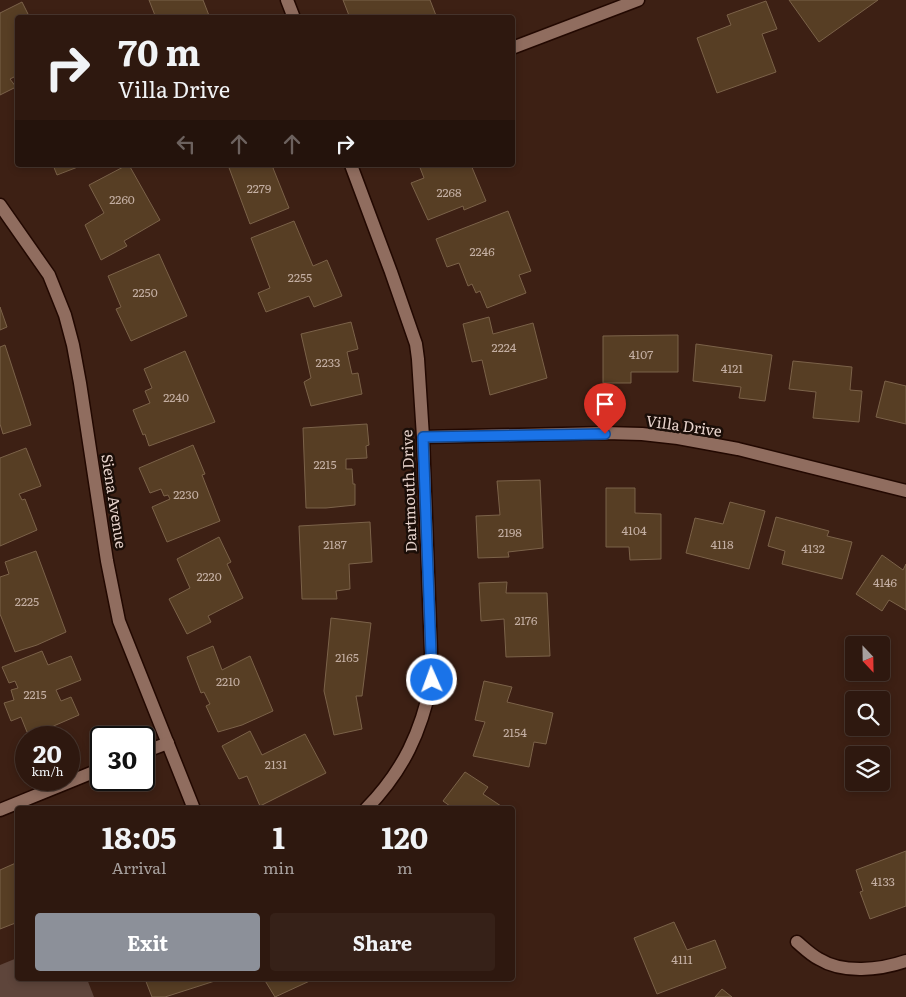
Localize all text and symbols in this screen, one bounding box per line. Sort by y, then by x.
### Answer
text: 70 m [118,25,200,77]
icon: right [35,35,100,100]
text: Villa Drive [118,72,230,105]
icon: left [172,130,200,158]
icon: ahead [225,130,253,158]
icon: ahead [278,130,306,158]
icon: right [331,130,359,158]
house number: 2279 [247,179,271,197]
house number: 2268 [436,183,462,201]
house number: 2260 [109,190,135,208]
house number: 2246 [469,242,495,260]
house number: 2255 [288,268,312,286]
house number: 2250 [132,283,158,301]
house number: 2224 [492,338,517,356]
house number: 4107 [629,345,653,363]
house number: 2233 [316,353,340,371]
house number: 4121 [721,359,743,377]
pin [584,383,626,434]
house number: 2240 [163,388,189,406]
icon: arrive [591,390,619,418]
street label: Villa Drive [645,408,724,442]
street label: Dartmouth Drive [394,429,422,553]
street label: Siena Avenue [96,452,134,550]
house number: 2215 [313,455,337,473]
house number: 2230 [173,485,199,503]
house number: 4104 [621,521,647,539]
house number: 2198 [498,523,522,541]
house number: 2187 [323,535,347,553]
house number: 4118 [711,535,734,553]
house number: 4132 [801,539,825,557]
house number: 2220 [196,567,222,585]
house number: 4146 [873,573,898,591]
house number: 2225 [15,592,39,610]
house number: 2176 [514,611,538,629]
north arrow [845,636,890,681]
map controls [845,636,890,791]
house number: 2165 [335,648,359,666]
position arrow [405,653,457,705]
house number: 2210 [216,672,240,690]
house number: 2215 [23,685,47,703]
button: search [845,691,890,736]
house number: 2154 [503,723,527,741]
speed limit sign: 30 [90,726,155,791]
text: 20 [33,734,62,771]
button: layers [845,746,890,791]
house number: 2131 [265,755,287,773]
text: km/h [32,762,63,780]
text: 18:05 [102,814,176,858]
text: 1 [273,814,285,858]
text: 120 [381,814,428,858]
text: Arrival [112,855,166,879]
text: min [263,855,295,879]
text: m [397,855,413,879]
house number: 4133 [871,872,895,890]
button: Exit [35,913,260,971]
button: Share [270,913,495,971]
house number: 4111 [671,950,693,968]

